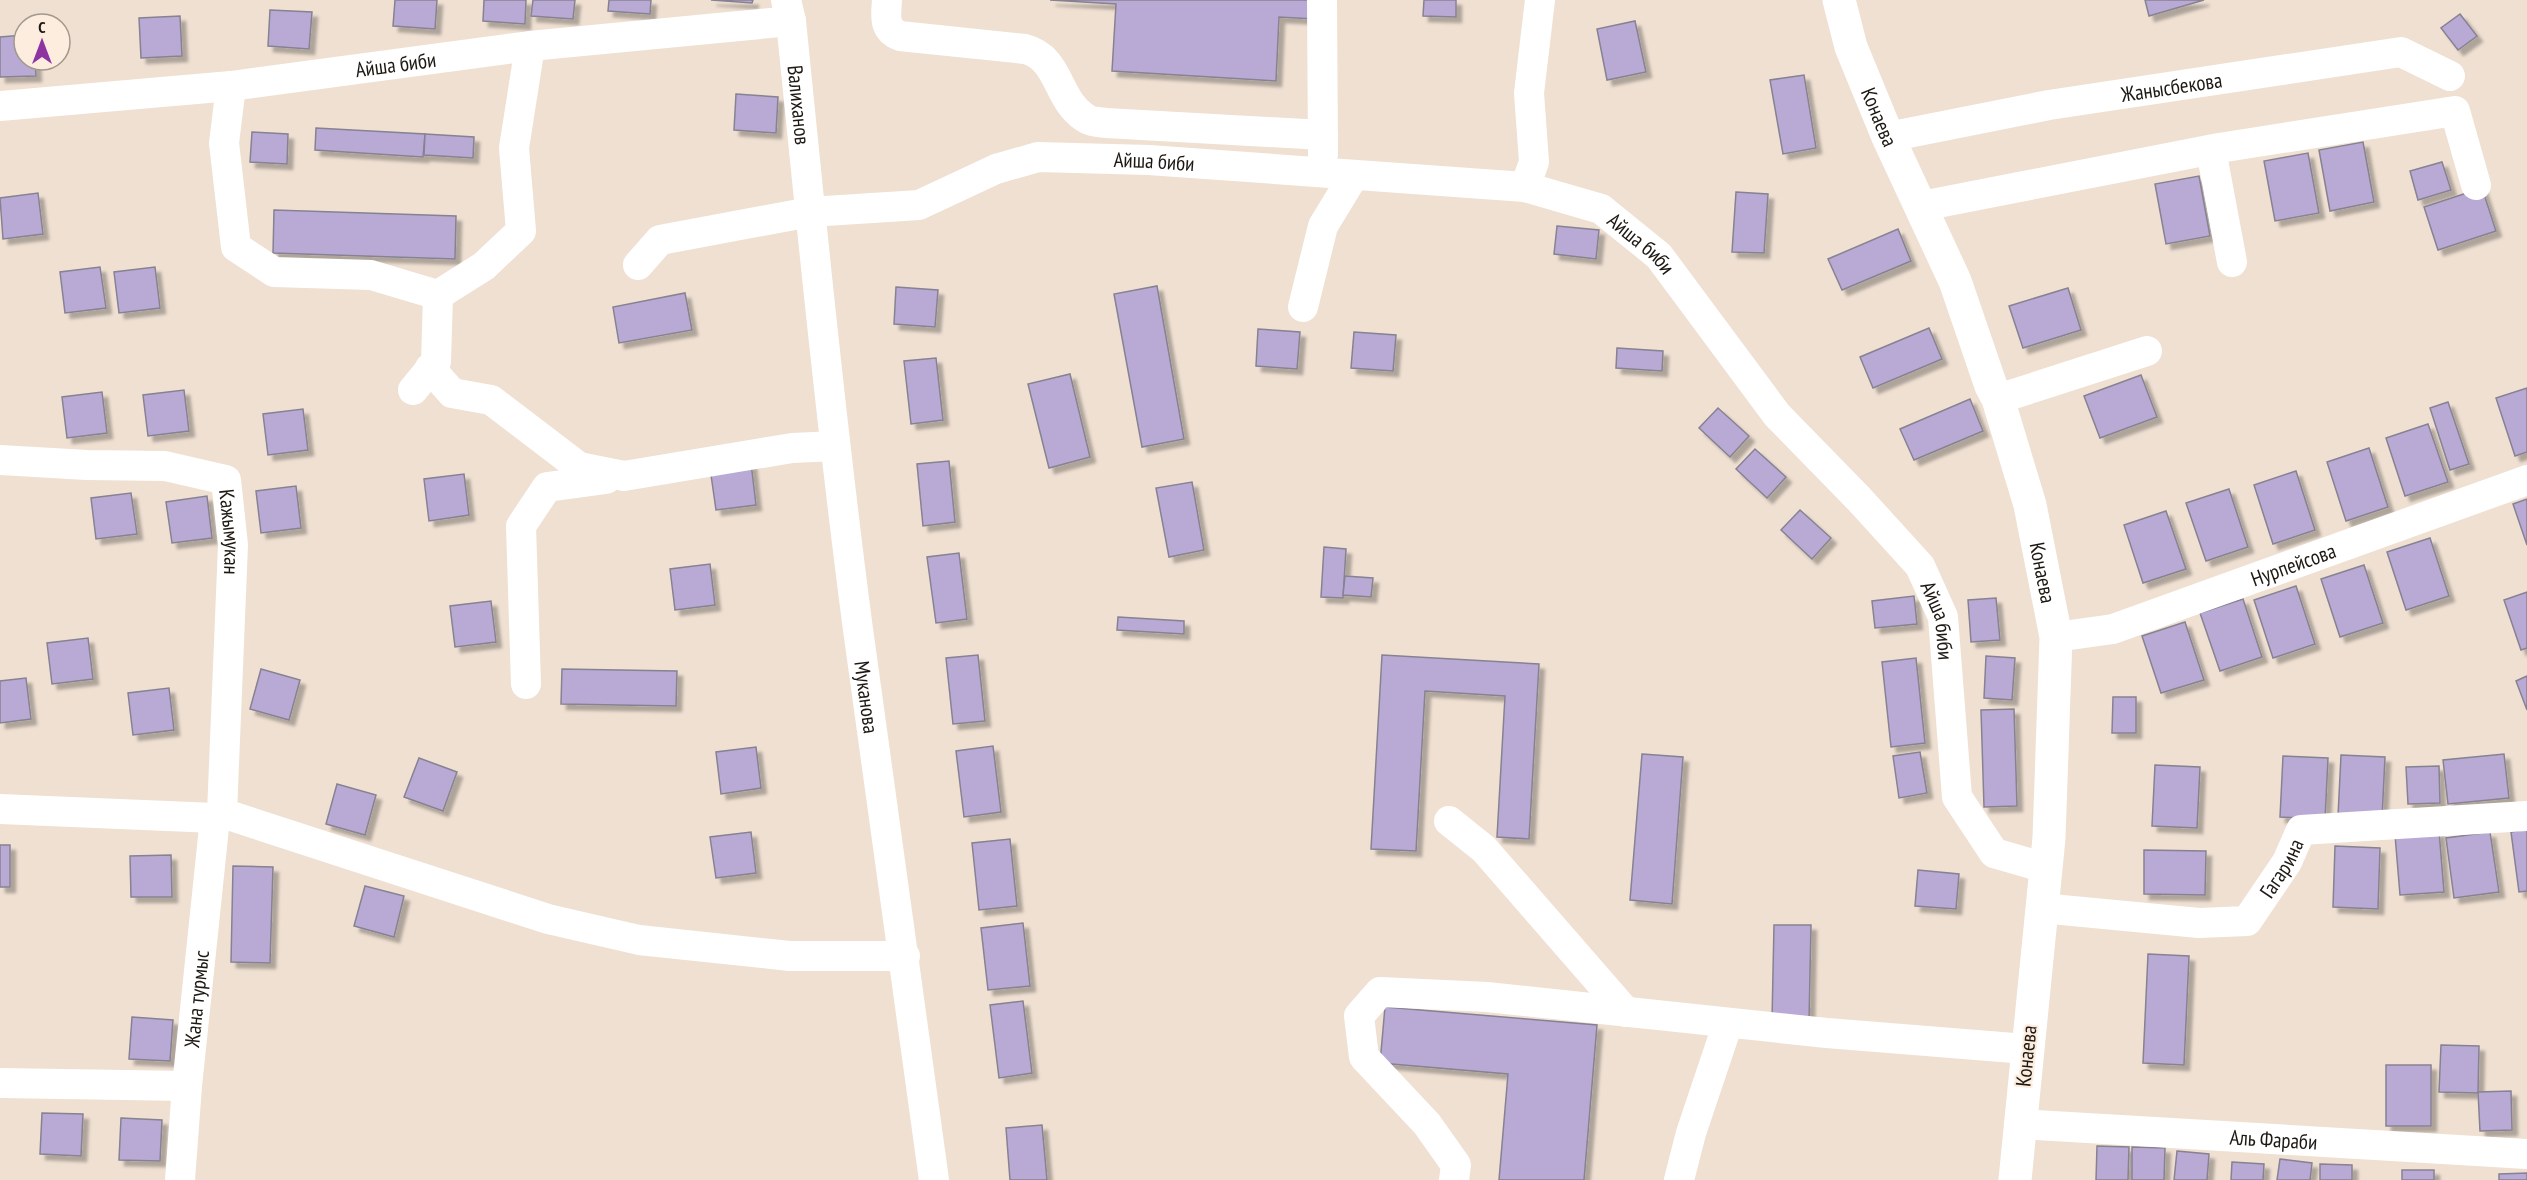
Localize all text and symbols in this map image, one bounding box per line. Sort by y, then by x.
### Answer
north arrow [12,12,72,72]
text: С [38,17,46,37]
street label: Айша биби [354,45,438,83]
street label: Валиханов [782,64,817,146]
street label: Жанысбекова [2118,66,2224,108]
street label: Конаева [1856,83,1904,151]
street label: Айша биби [1113,146,1196,177]
street label: Айша биби [1602,206,1681,279]
street label: Кажымукан [214,488,247,575]
street label: Нурпейсова [2247,537,2339,592]
street label: Конаева [2024,540,2063,605]
street label: Айша биби [1915,577,1960,661]
street label: Муканова [849,659,885,735]
street label: Гагарина [2253,834,2309,903]
street label: Жана турмыс [178,948,215,1050]
street label: Конаева [2009,1024,2043,1088]
street label: Аль Фараби [2229,1123,2318,1155]

